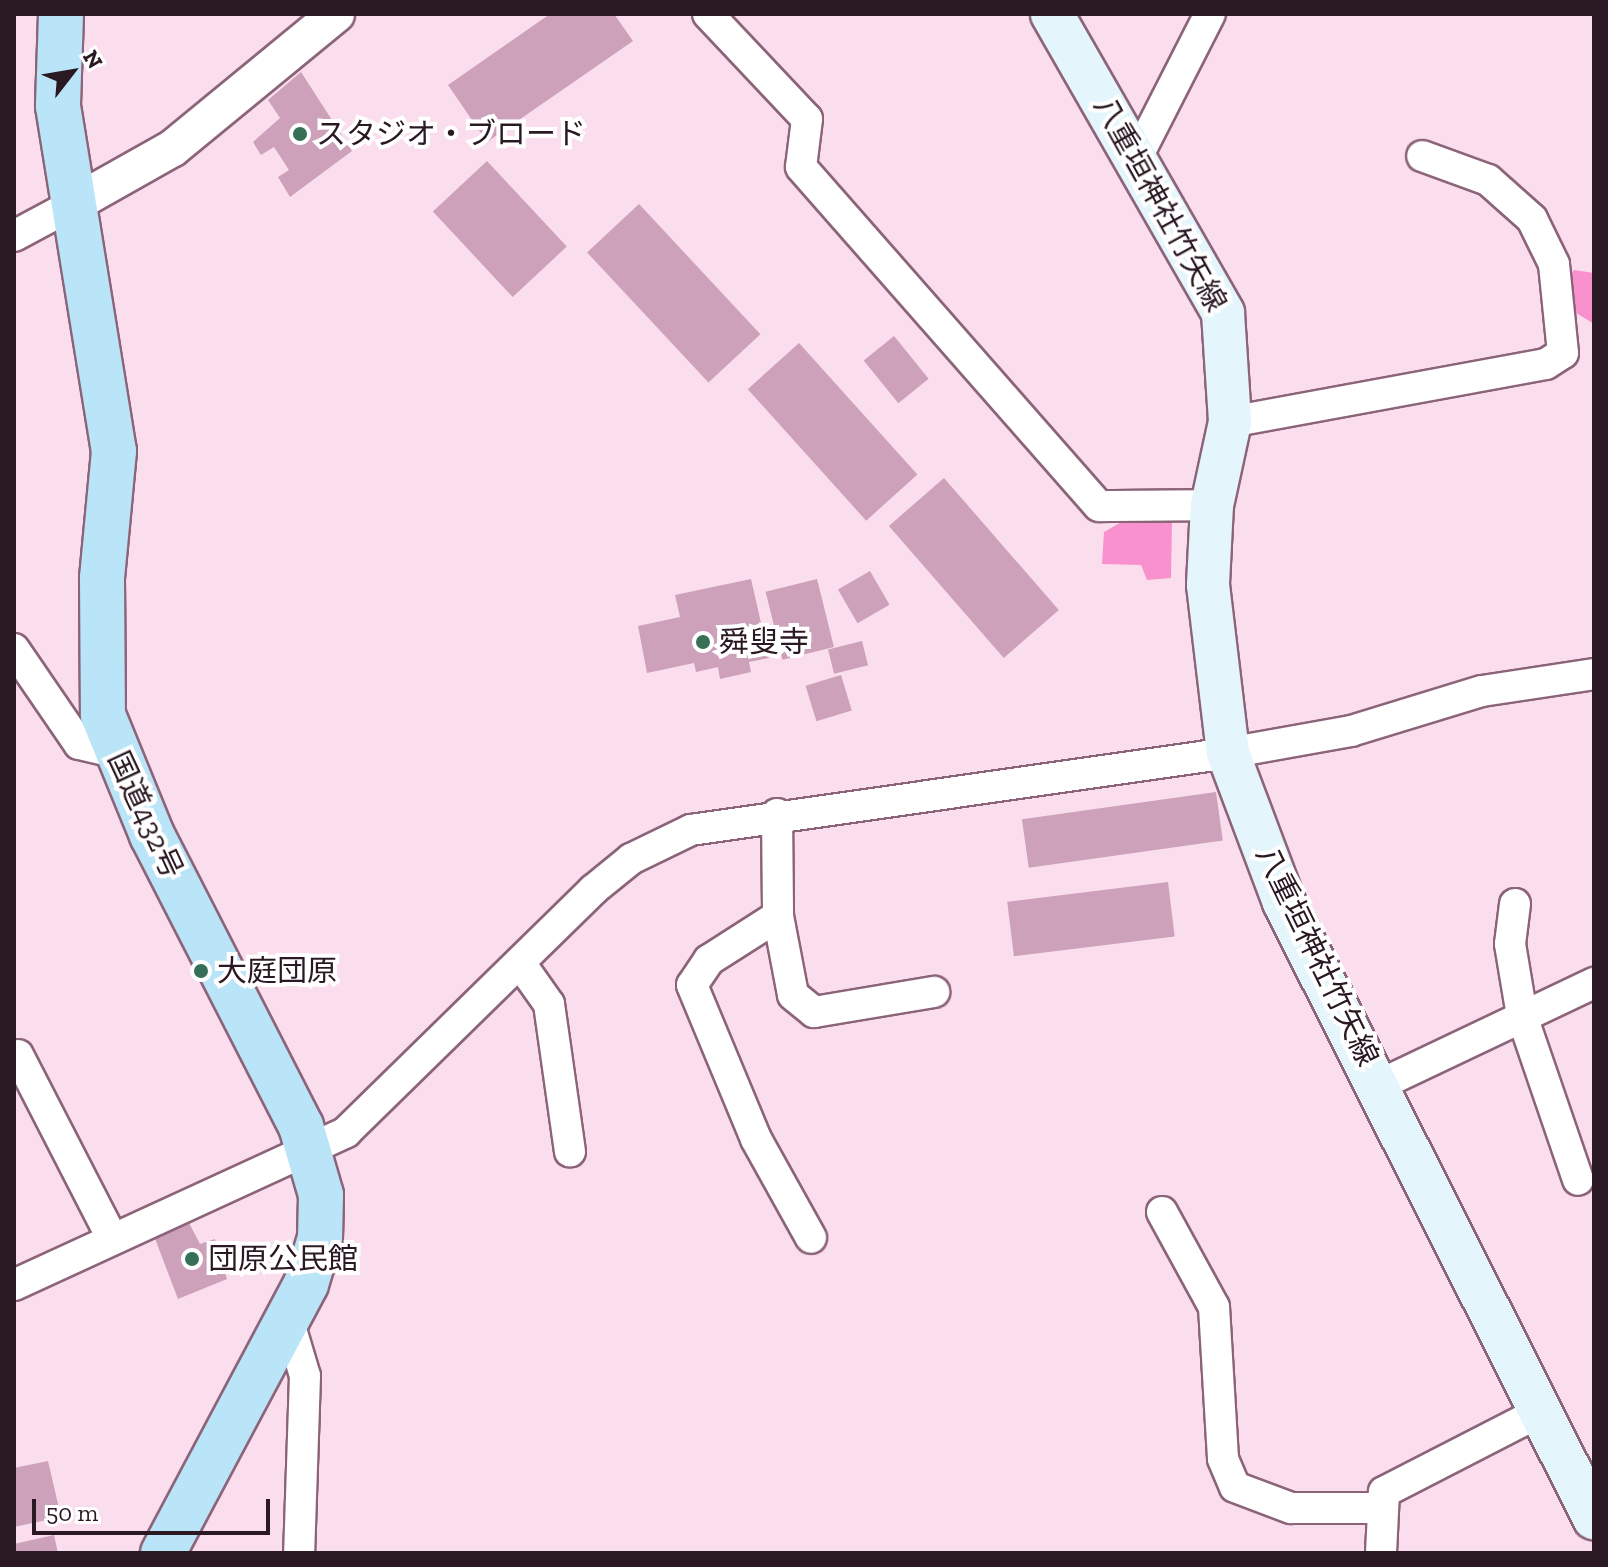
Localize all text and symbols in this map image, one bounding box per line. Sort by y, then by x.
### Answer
north arrow [32,32,112,112]
text: N [77,45,109,73]
street label: 八重垣神社竹矢線 [1086,90,1234,318]
place label: スタジオ・ブロード [316,116,586,152]
marker: スタジオ・ブロード [291,125,309,143]
place label: 舜叟寺 [719,624,809,660]
marker: 舜叟寺 [694,633,712,651]
street label: 国道432号 [100,746,190,884]
street label: 八重垣神社竹矢線 [1248,840,1386,1072]
place label: 大庭団原 [217,953,337,989]
marker: 大庭団原 [192,962,210,980]
place label: 団原公民館 [208,1241,358,1277]
marker: 団原公民館 [183,1250,201,1268]
scale bar [36,1483,274,1533]
text: 50 m [46,1498,98,1527]

